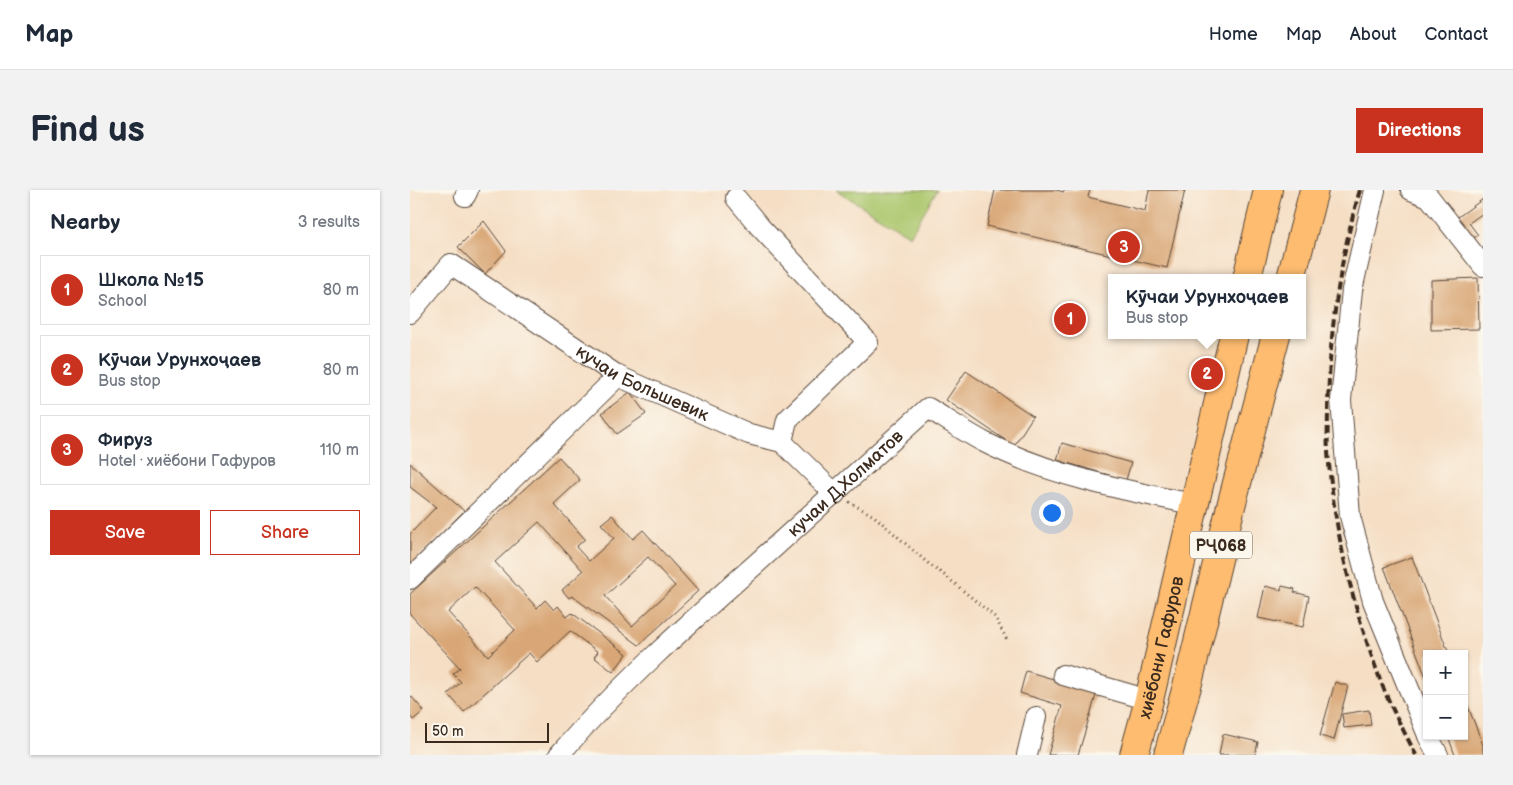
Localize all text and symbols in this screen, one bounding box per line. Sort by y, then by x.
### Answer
text: Map [25,20,73,49]
text: Home [1209,24,1258,45]
text: Map [1286,24,1322,45]
text: About [1350,24,1397,45]
text: Contact [1425,24,1488,45]
button: Directions [1356,108,1483,153]
text: Find us [30,109,145,152]
text: Nearby [50,210,120,235]
text: 3 results [298,213,360,232]
pin: 3 [1108,228,1140,266]
text: Школа №15 [98,269,204,292]
popup [1108,274,1306,339]
text: 1 [64,281,70,300]
text: 80 m [323,281,359,300]
text: Кӯчаи Урунхоҷаев [1125,286,1289,309]
text: School [98,292,147,311]
pin: 1 [1054,300,1086,338]
text: Bus stop [1125,309,1188,328]
street label: кучаи Большевик [572,341,712,426]
text: Кӯчаи Урунхоҷаев [98,349,261,372]
pin: 2 [1191,355,1223,393]
text: 2 [62,361,72,380]
text: 80 m [323,361,359,380]
text: Bus stop [98,372,161,391]
street label: кучаи Д,Холматов [784,426,908,541]
text: Фируз [98,429,153,452]
text: 3 [62,441,72,460]
text: 110 m [320,441,359,460]
text: Hotel · хиёбони Гафуров [98,452,276,471]
your location [1039,500,1065,526]
button: Save [50,510,200,555]
button: Share [210,510,360,555]
road number: РҶ068 [1190,532,1252,558]
street label: хиёбони Гафуров [1134,574,1189,721]
map controls [1423,650,1468,740]
button: + [1423,650,1468,695]
button: − [1423,695,1468,740]
scale bar [425,720,549,743]
text: 50 m [432,723,464,740]

